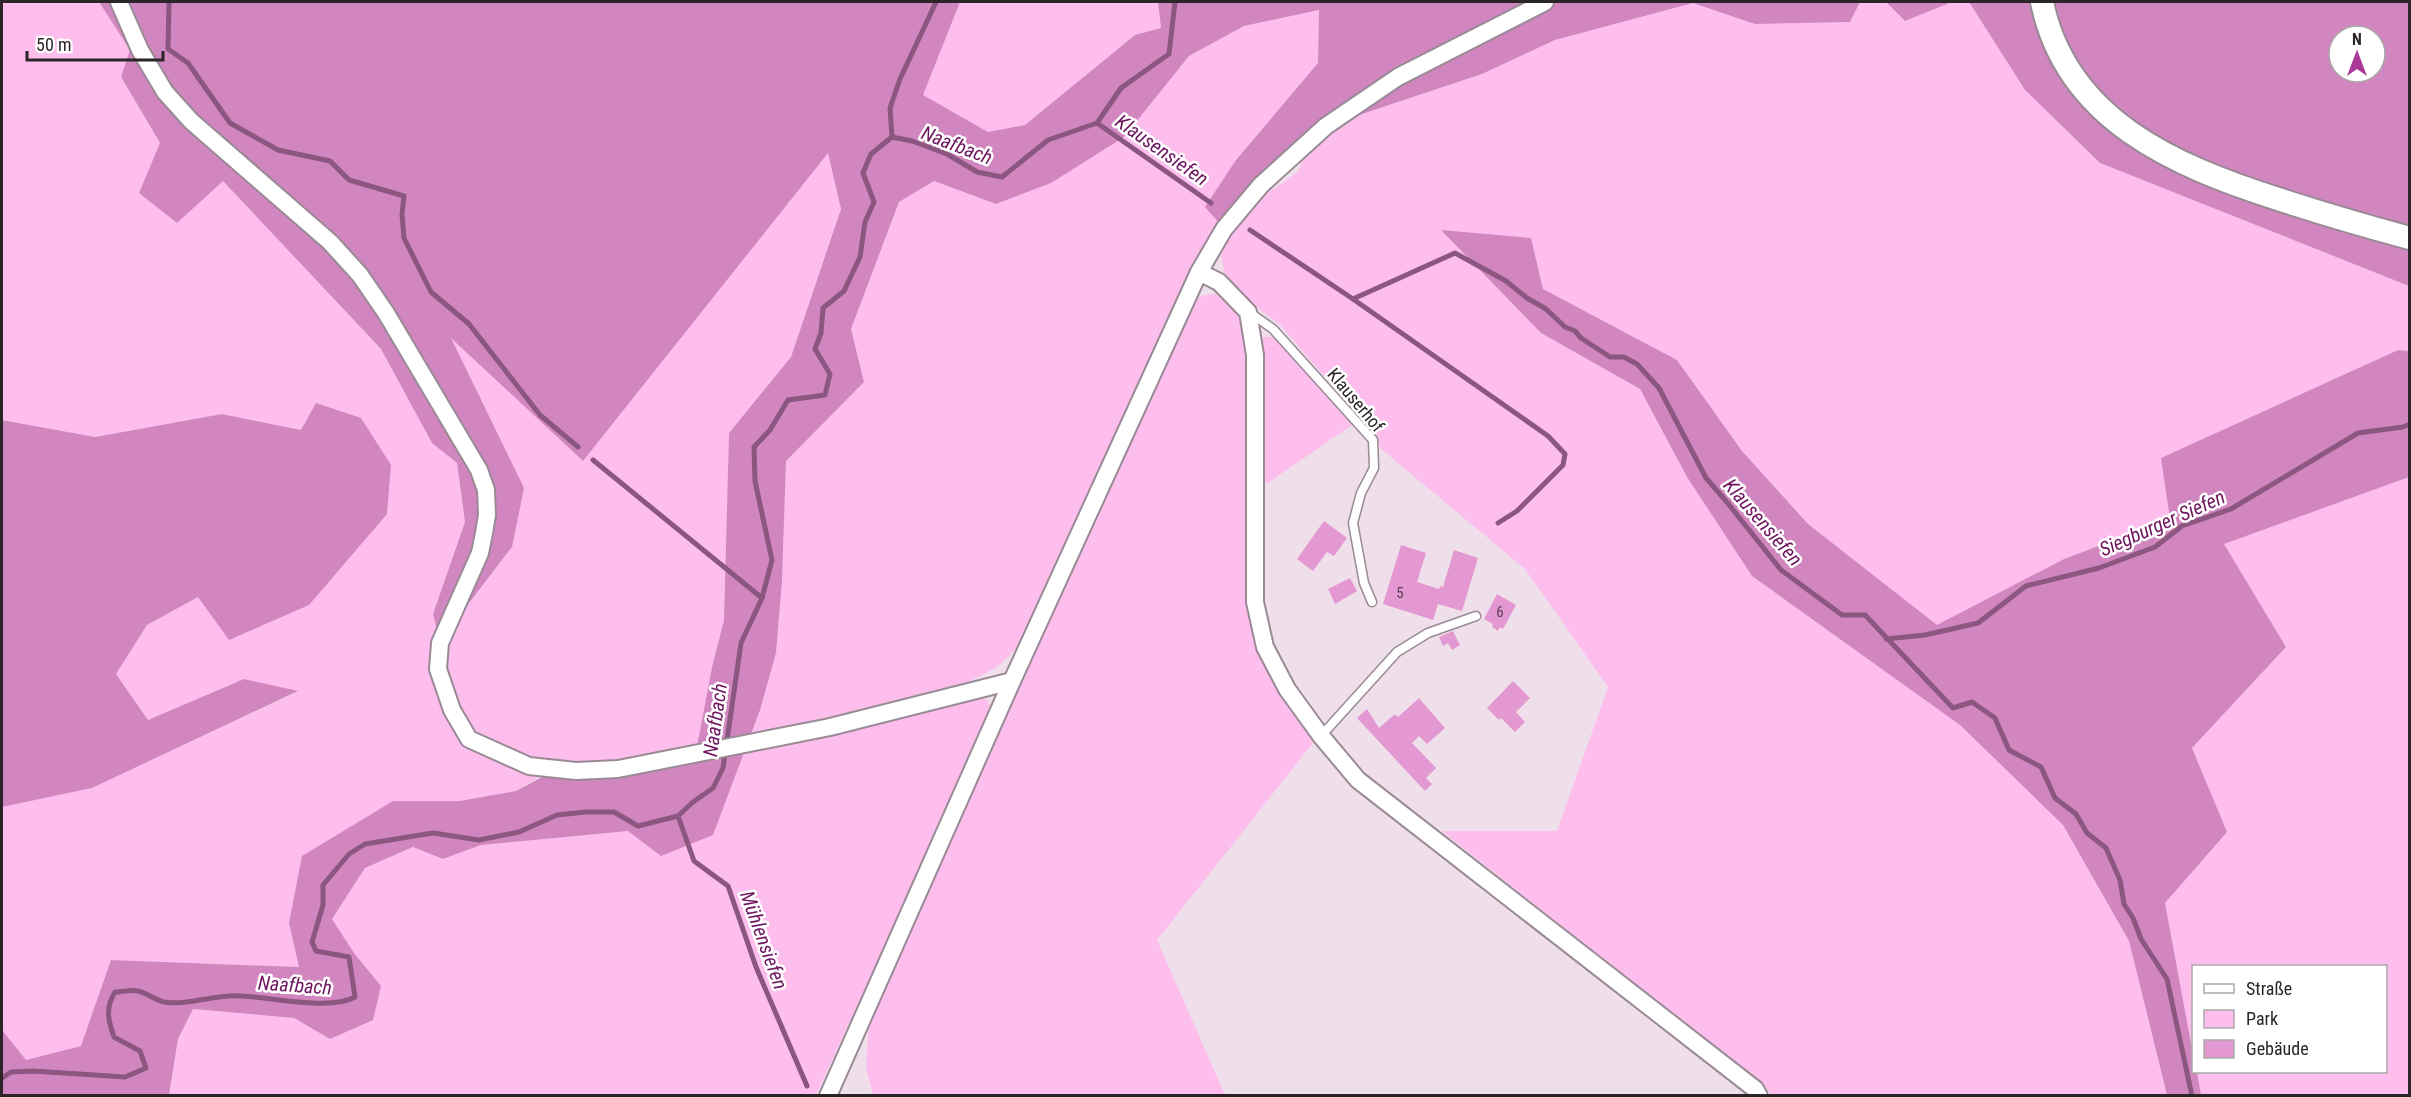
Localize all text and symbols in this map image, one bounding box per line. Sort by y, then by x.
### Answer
scale bar [27,24,164,62]
north arrow [2327,24,2387,84]
text: N [2352,30,2362,49]
text: 50 m [36,34,71,55]
water label: Klausensiefen [1111,109,1213,191]
water label: Naafbach [918,121,996,169]
street label: Klauserhof [1323,364,1389,436]
water label: Klausensiefen [1719,473,1807,571]
water label: Siegburger Siefen [2095,485,2229,561]
house number: 5 [1396,584,1404,602]
house number: 6 [1496,603,1504,621]
water label: Naafbach [698,682,732,758]
water label: Mühlensiefen [735,887,793,993]
legend [2192,965,2387,1073]
water label: Naafbach [257,970,333,1000]
text: Straße [2246,978,2292,999]
text: Park [2246,1008,2278,1029]
text: Gebäude [2246,1038,2309,1059]

